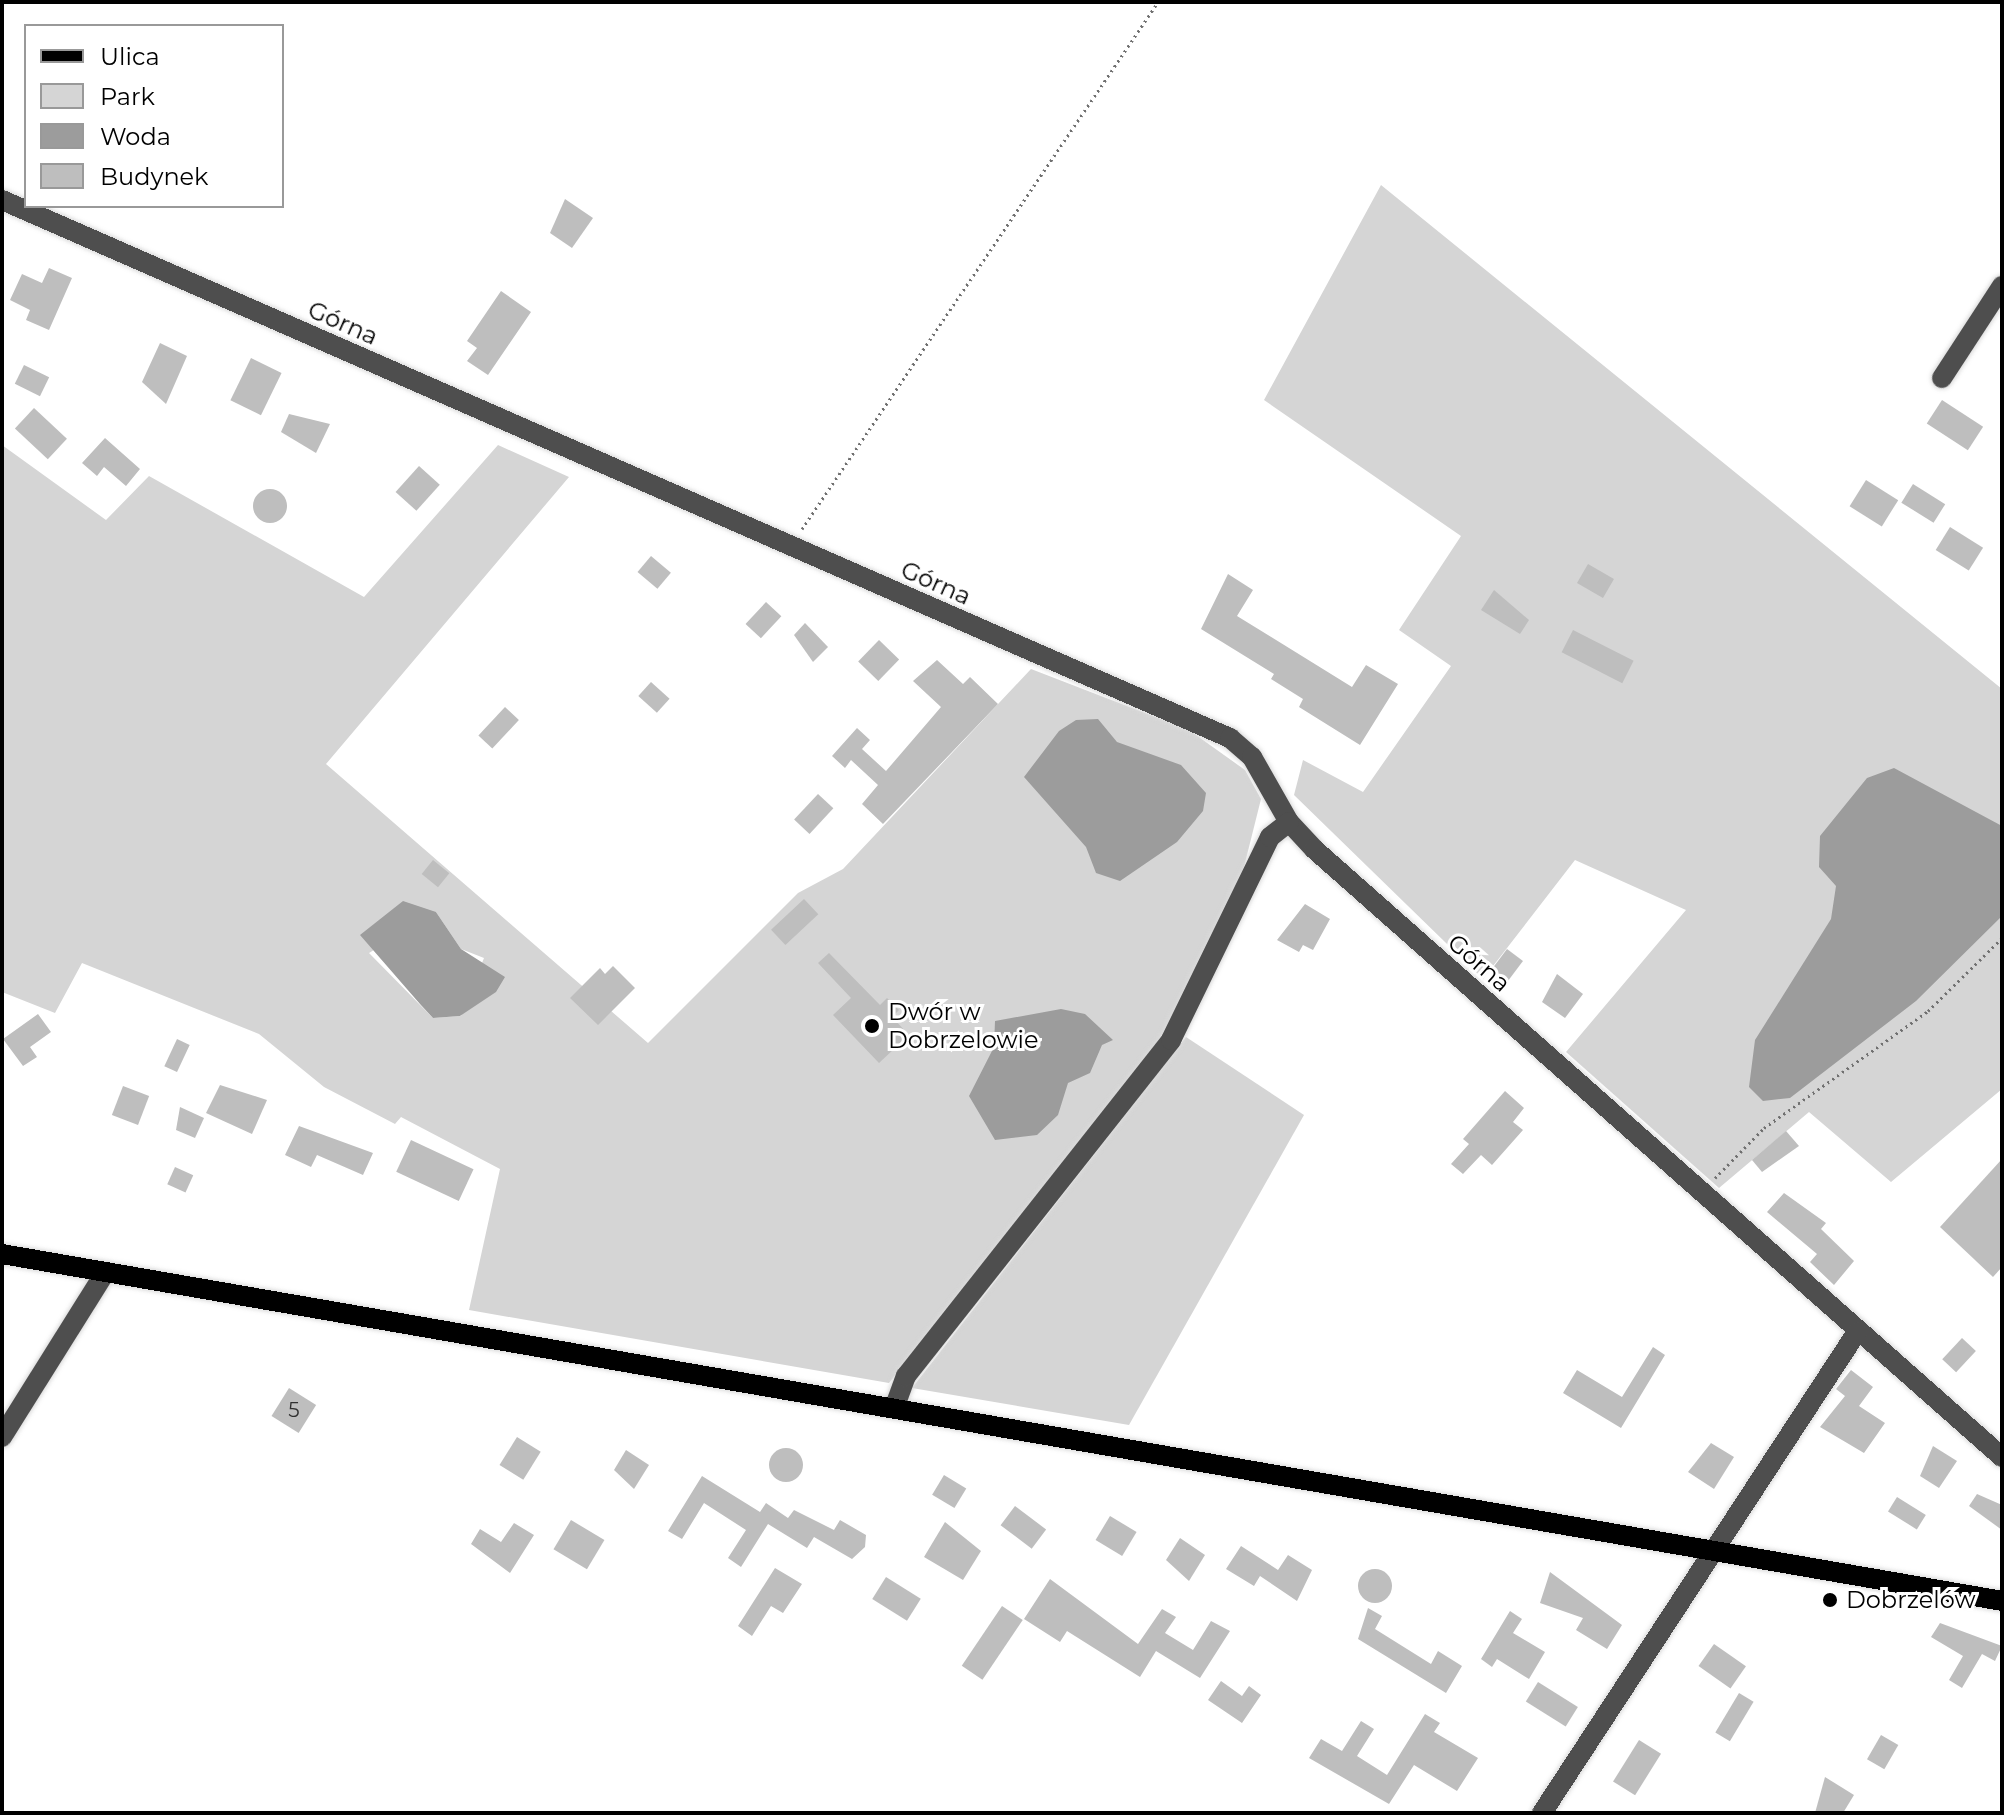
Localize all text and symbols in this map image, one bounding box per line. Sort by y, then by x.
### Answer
legend [24,24,284,208]
text: Ulica [100,42,160,71]
text: Park [100,82,155,111]
text: Woda [100,122,171,151]
text: Budynek [100,162,208,191]
street label: Górna [304,295,382,351]
street label: Górna [897,555,975,611]
street label: Górna [1442,928,1516,998]
place label: Dwór w Dobrzelowie [888,998,1039,1054]
marker: Dwór w Dobrzelowie [863,1017,881,1035]
house number: 5 [288,1398,300,1422]
place label: Dobrzelów [1846,1586,1976,1614]
marker: Dobrzelów [1821,1591,1839,1609]

